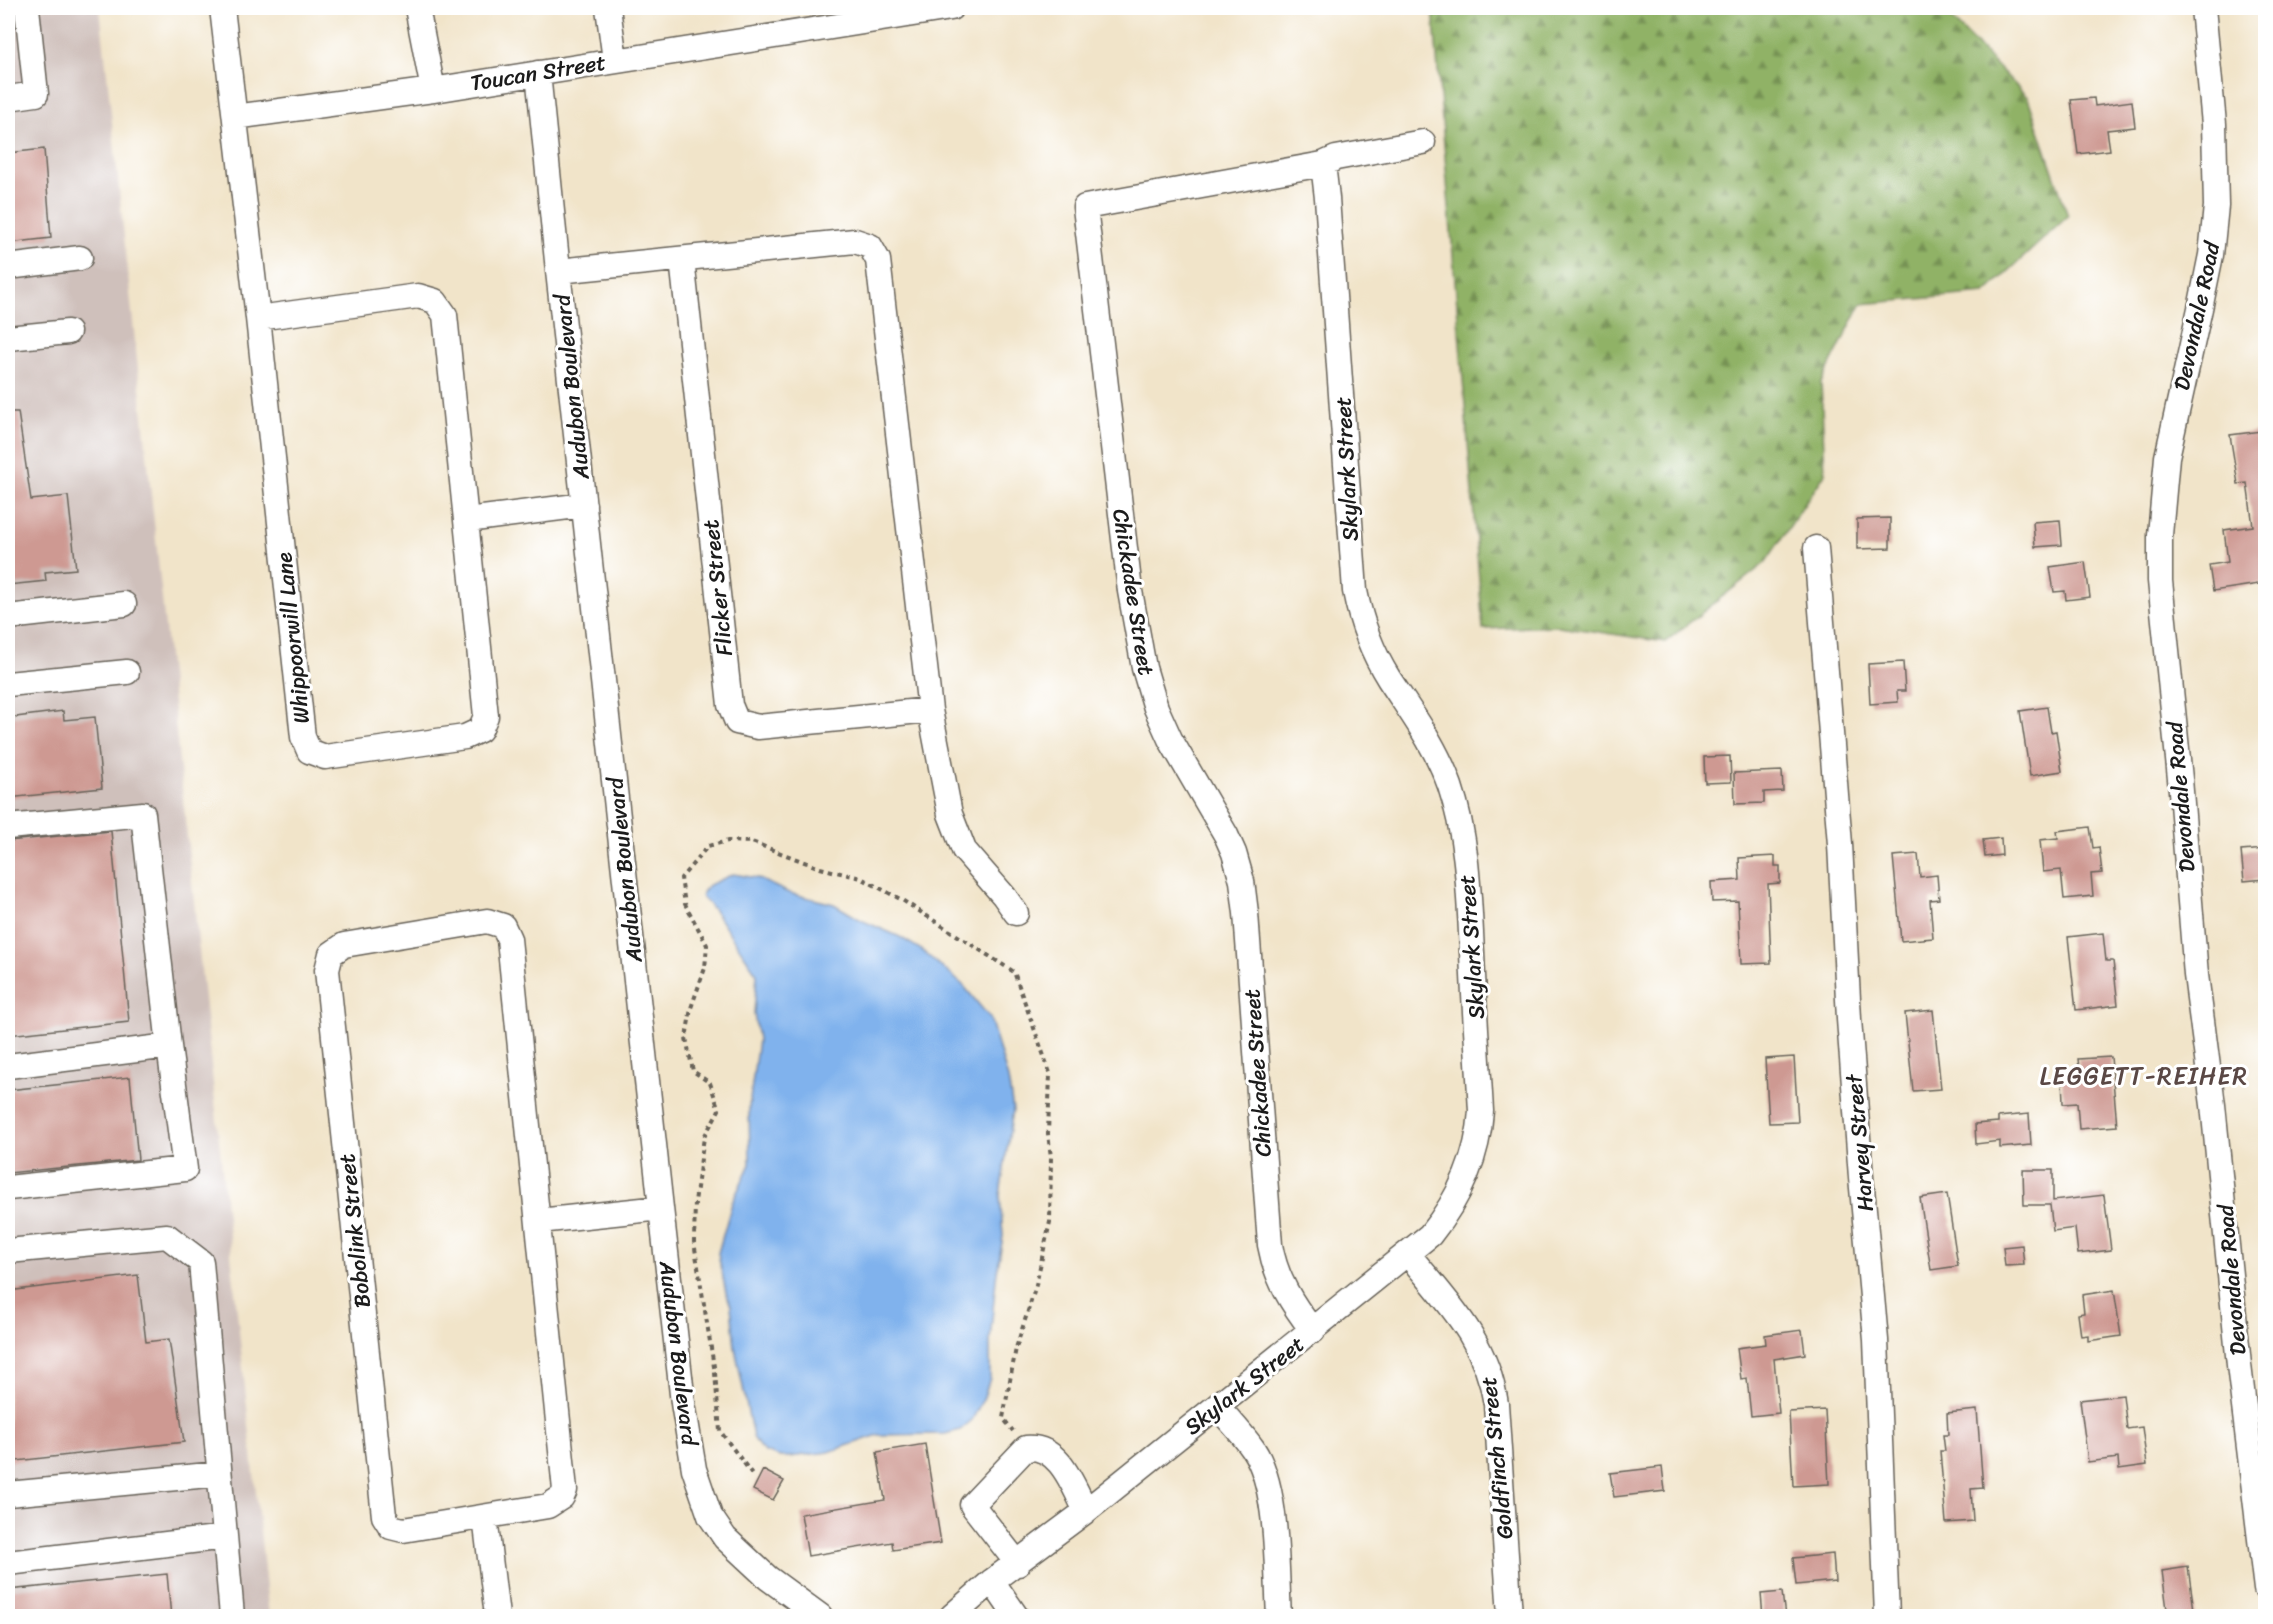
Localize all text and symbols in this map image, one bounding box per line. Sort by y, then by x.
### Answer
street label: Toucan Street [467,42,609,102]
street label: Devondale Road [2162,237,2232,394]
street label: Audubon Boulevard [542,291,601,482]
street label: Skylark Street [1323,395,1370,542]
street label: Chickadee Street [1101,506,1166,679]
street label: Flicker Street [691,517,744,658]
street label: Whippoorwill Lane [264,550,321,726]
street label: Devondale Road [2154,719,2206,874]
street label: Audubon Boulevard [595,774,654,965]
street label: Skylark Street [1447,873,1496,1020]
street label: Chickadee Street [1232,987,1283,1158]
district label: LEGGETT-REIHER [2040,1055,2248,1097]
street label: Harvey Street [1834,1072,1885,1213]
street label: Bobolink Street [327,1152,382,1310]
street label: Devondale Road [2205,1202,2257,1357]
street label: Audubon Boulevard [648,1258,709,1449]
street label: Skylark Street [1175,1325,1314,1445]
street label: Goldfinch Street [1469,1374,1524,1541]

